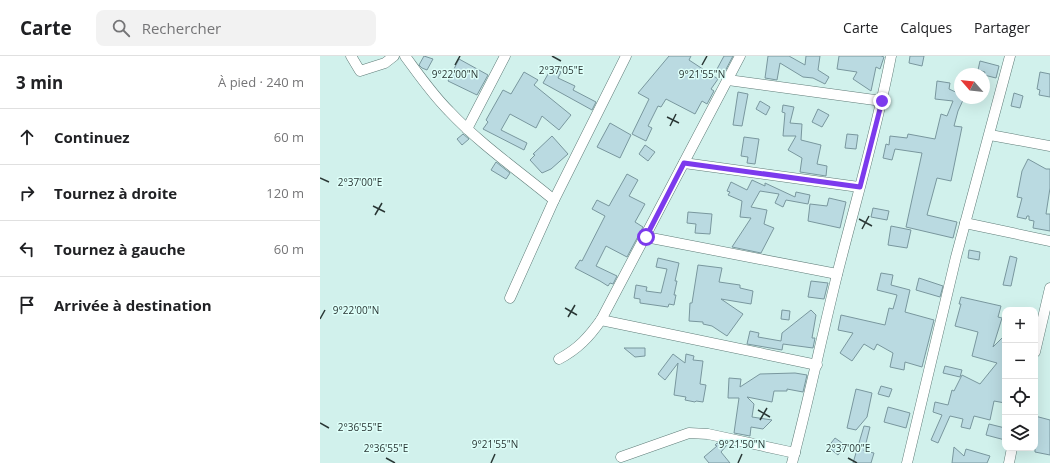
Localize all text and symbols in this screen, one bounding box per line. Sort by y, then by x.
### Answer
search box [96,10,376,46]
text: Carte [20,15,72,41]
icon: search [110,17,132,39]
text: Rechercher [142,18,221,38]
text: Carte [843,18,878,37]
text: Calques [900,18,952,37]
text: Partager [974,18,1030,37]
text: 2°37'05"E [539,63,583,77]
text: 9°22'00"N [432,67,478,81]
text: 9°21'55"N [679,67,725,81]
north arrow [954,68,990,104]
text: 3 min [16,71,63,94]
text: À pied · 240 m [218,73,304,91]
route end [873,92,891,110]
icon: ahead [16,126,38,148]
text: Continuez [54,127,130,147]
text: 60 m [274,128,304,146]
text: 2°37'00"E [338,175,382,189]
icon: right [16,182,38,204]
text: Tournez à droite [54,183,177,203]
text: 120 m [266,184,304,202]
route start [637,228,655,246]
icon: left [16,238,38,260]
text: Tournez à gauche [54,239,185,259]
text: 60 m [274,240,304,258]
icon: arrive [16,294,38,316]
text: Arrivée à destination [54,295,212,315]
text: 9°22'00"N [333,303,379,317]
map controls [1002,307,1038,451]
button: + [1002,307,1038,343]
button: − [1002,343,1038,379]
button: locate [1002,379,1038,415]
button: layers [1002,415,1038,451]
text: 2°36'55"E [338,420,382,434]
text: 9°21'55"N [472,437,518,451]
text: 9°21'50"N [719,437,765,451]
text: 2°36'55"E [364,441,408,455]
text: 2°37'00"E [826,441,870,455]

